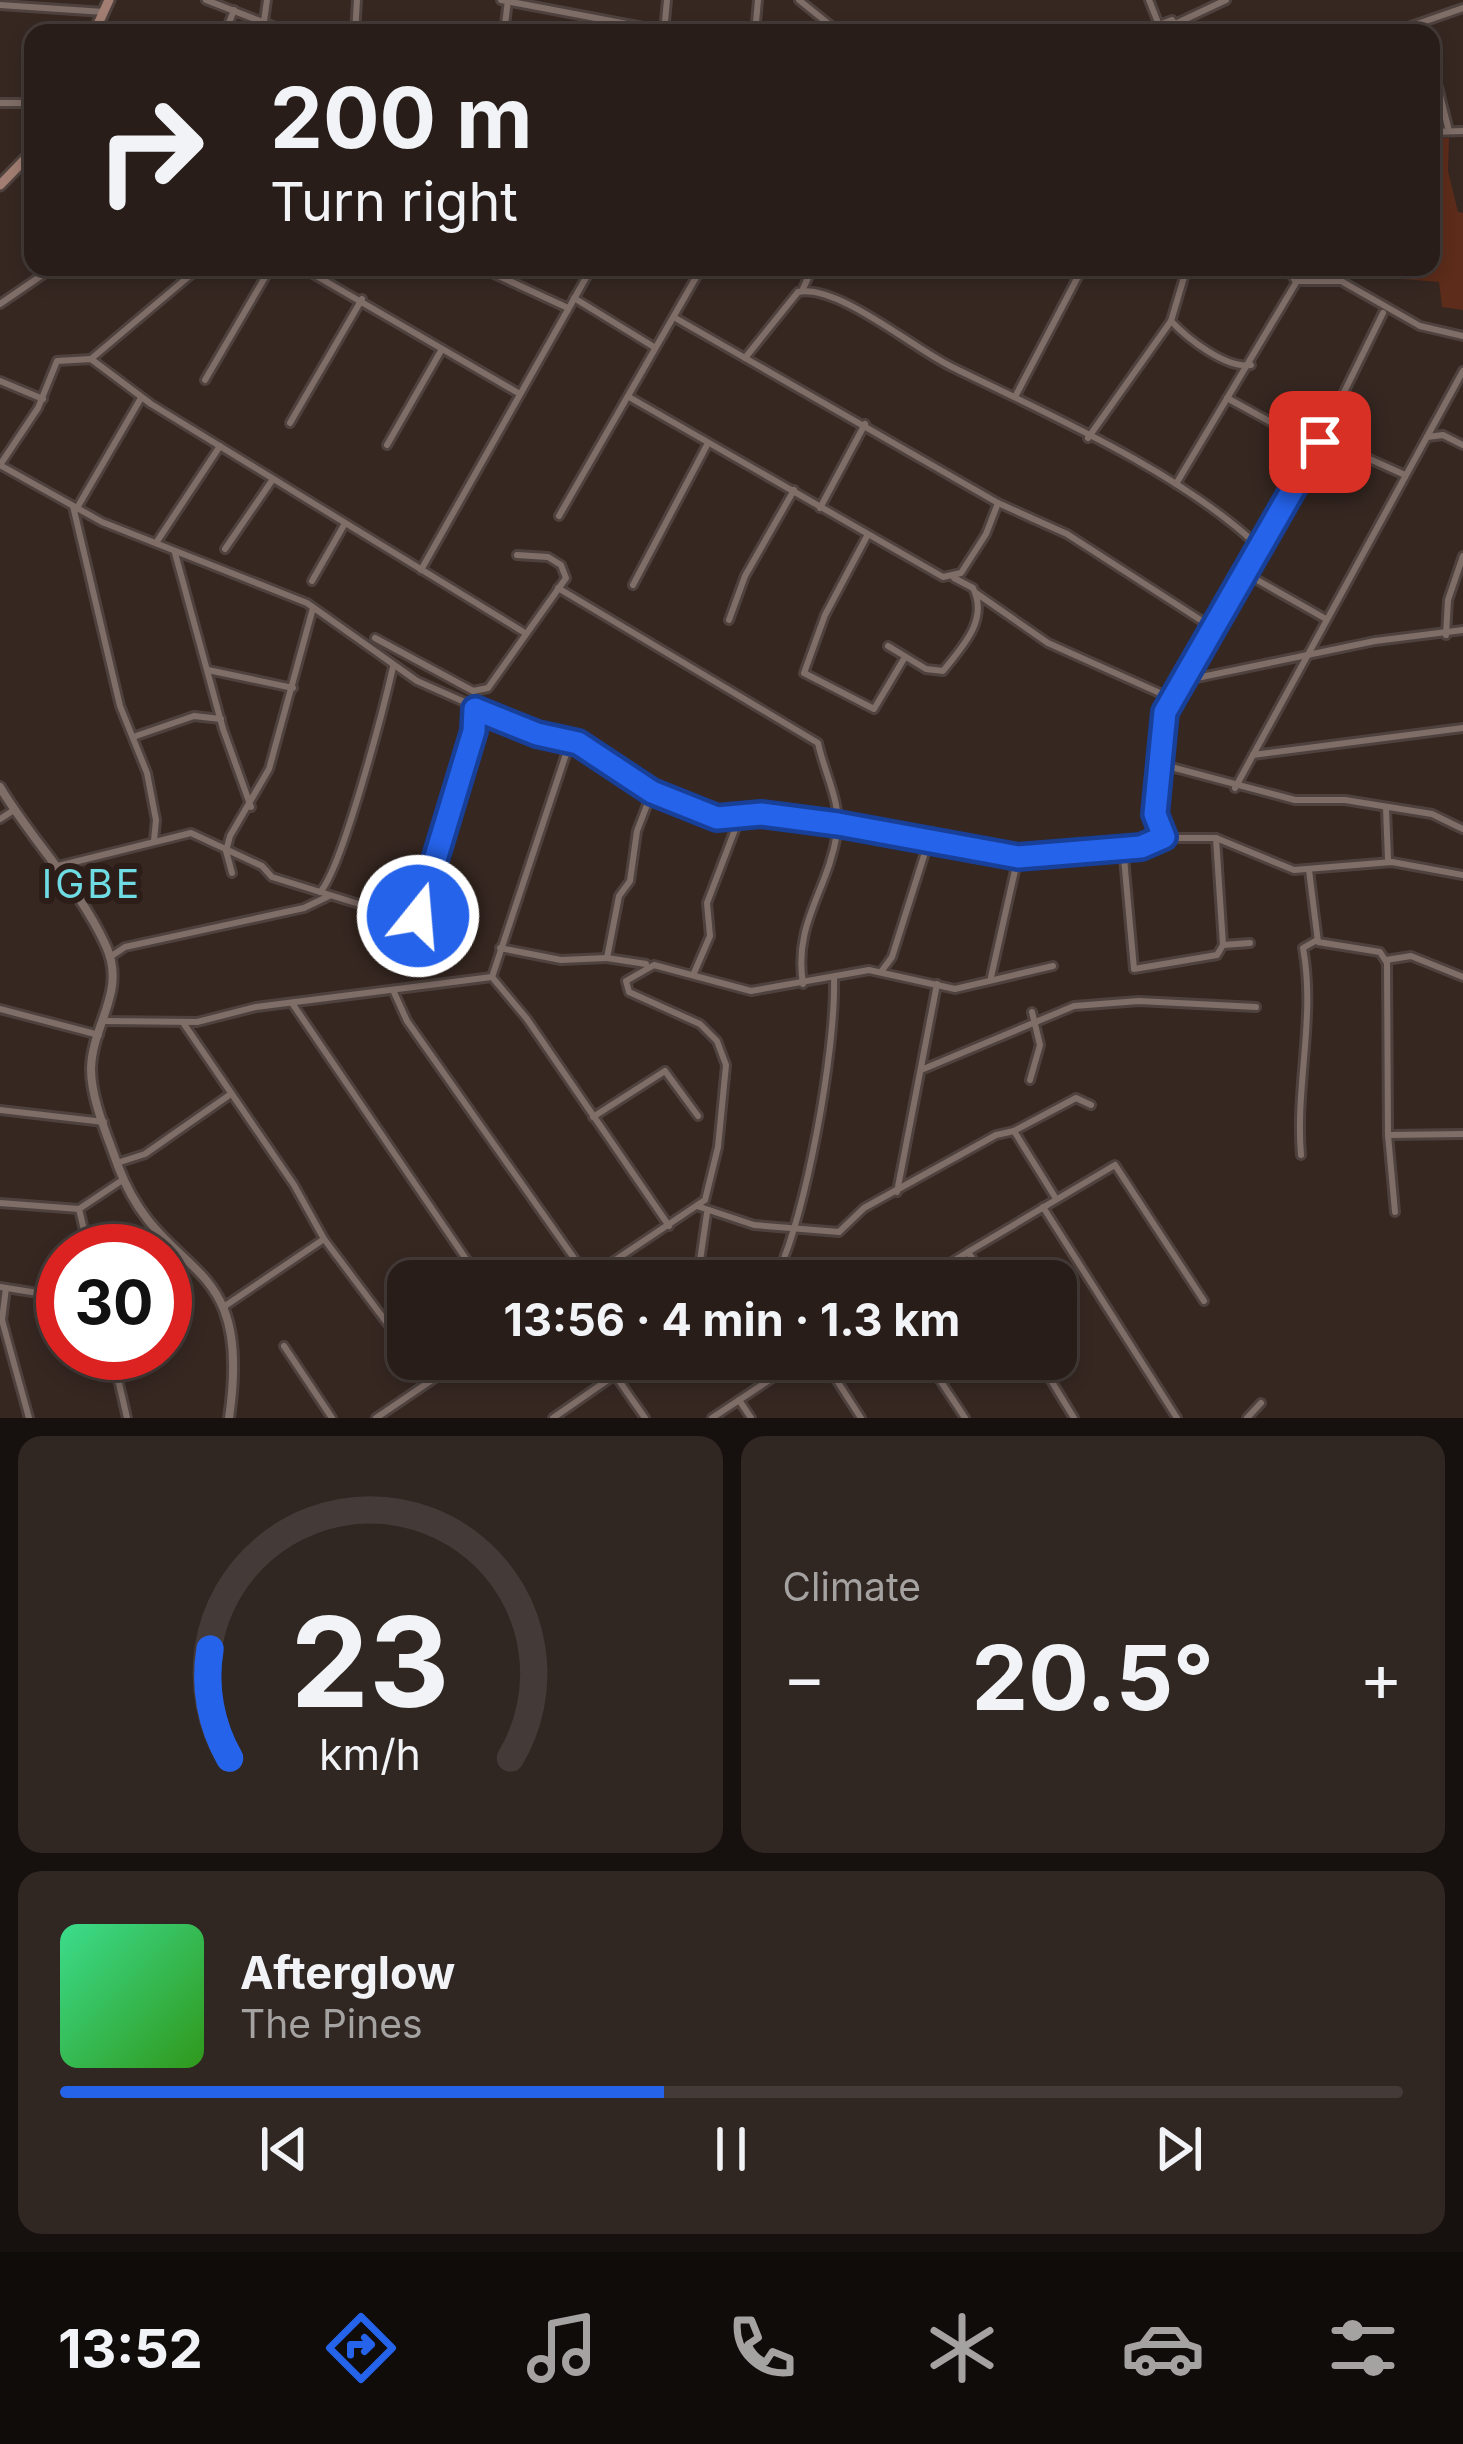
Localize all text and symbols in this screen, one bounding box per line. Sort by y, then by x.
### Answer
text: 200 m [270,67,533,168]
icon: right [72,72,228,228]
text: Turn right [270,169,518,234]
pin [1269,391,1371,493]
icon: arrive [1287,409,1353,475]
position arrow [355,853,481,979]
district label: IGBE [42,860,142,907]
speed limit sign: 30 [36,1224,192,1380]
text: 13:56 · 4 min · 1.3 km [504,1292,960,1347]
text: Climate [783,1563,921,1610]
text: 23 [291,1586,450,1737]
text: 20.5° [971,1623,1214,1732]
text: − [783,1637,826,1717]
text: + [1359,1637,1403,1717]
text: km/h [319,1727,421,1779]
text: Afterglow [240,1945,455,2000]
text: The Pines [240,2000,423,2047]
icon: previous [251,2116,317,2182]
icon: pause [698,2116,764,2182]
icon: next [1146,2116,1212,2182]
icon: directions [319,2306,403,2390]
icon: music [520,2306,604,2390]
icon: phone [720,2306,804,2390]
icon: climate [920,2306,1004,2390]
icon: car [1121,2306,1205,2390]
icon: filters [1321,2306,1405,2390]
text: 13:52 [58,2316,203,2381]

